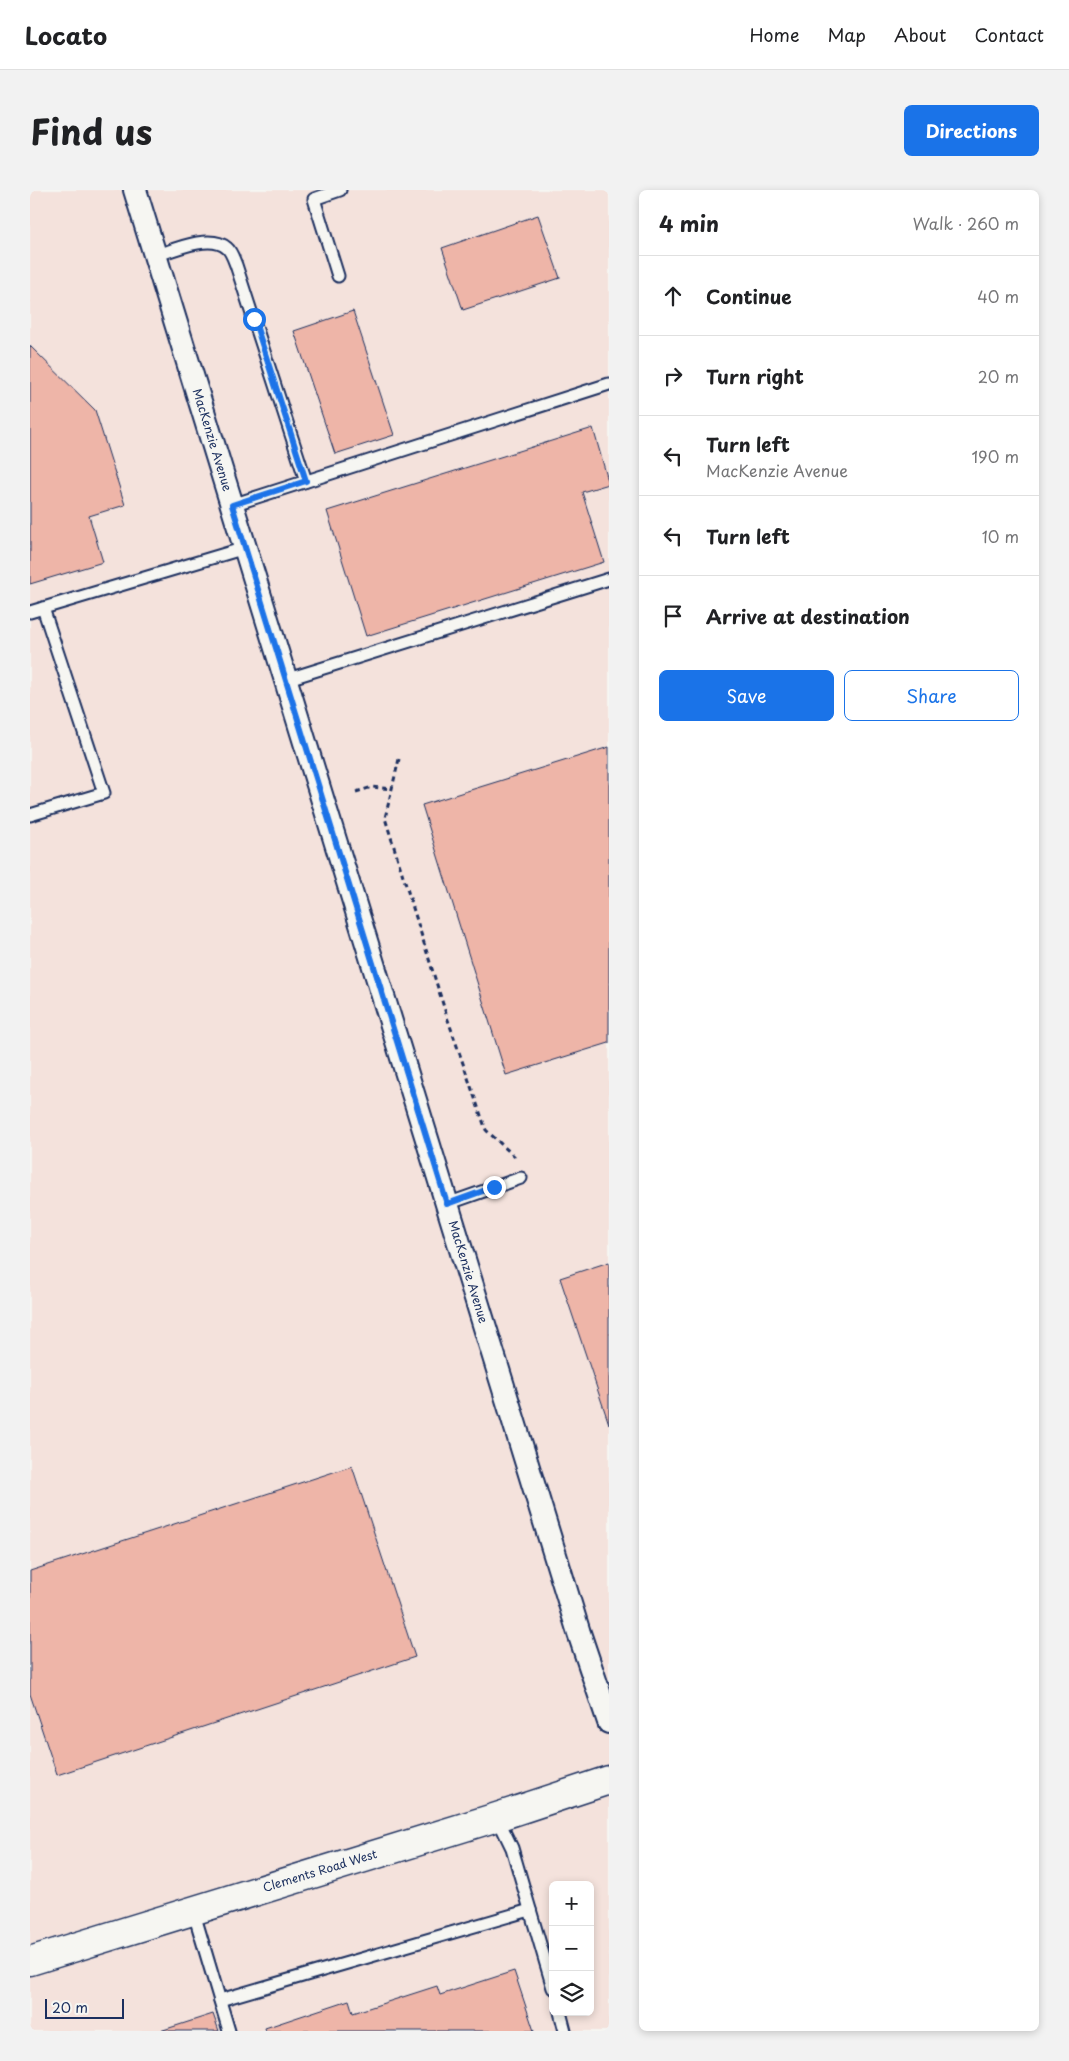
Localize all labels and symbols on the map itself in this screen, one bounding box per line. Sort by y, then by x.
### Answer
route start [243,308,266,331]
street label: MacKenzie Avenue [189,386,237,494]
route end [483,1176,506,1199]
street label: MacKenzie Avenue [445,1218,493,1326]
street label: Clements Road West [260,1844,379,1896]
scale bar [45,1996,124,2019]

